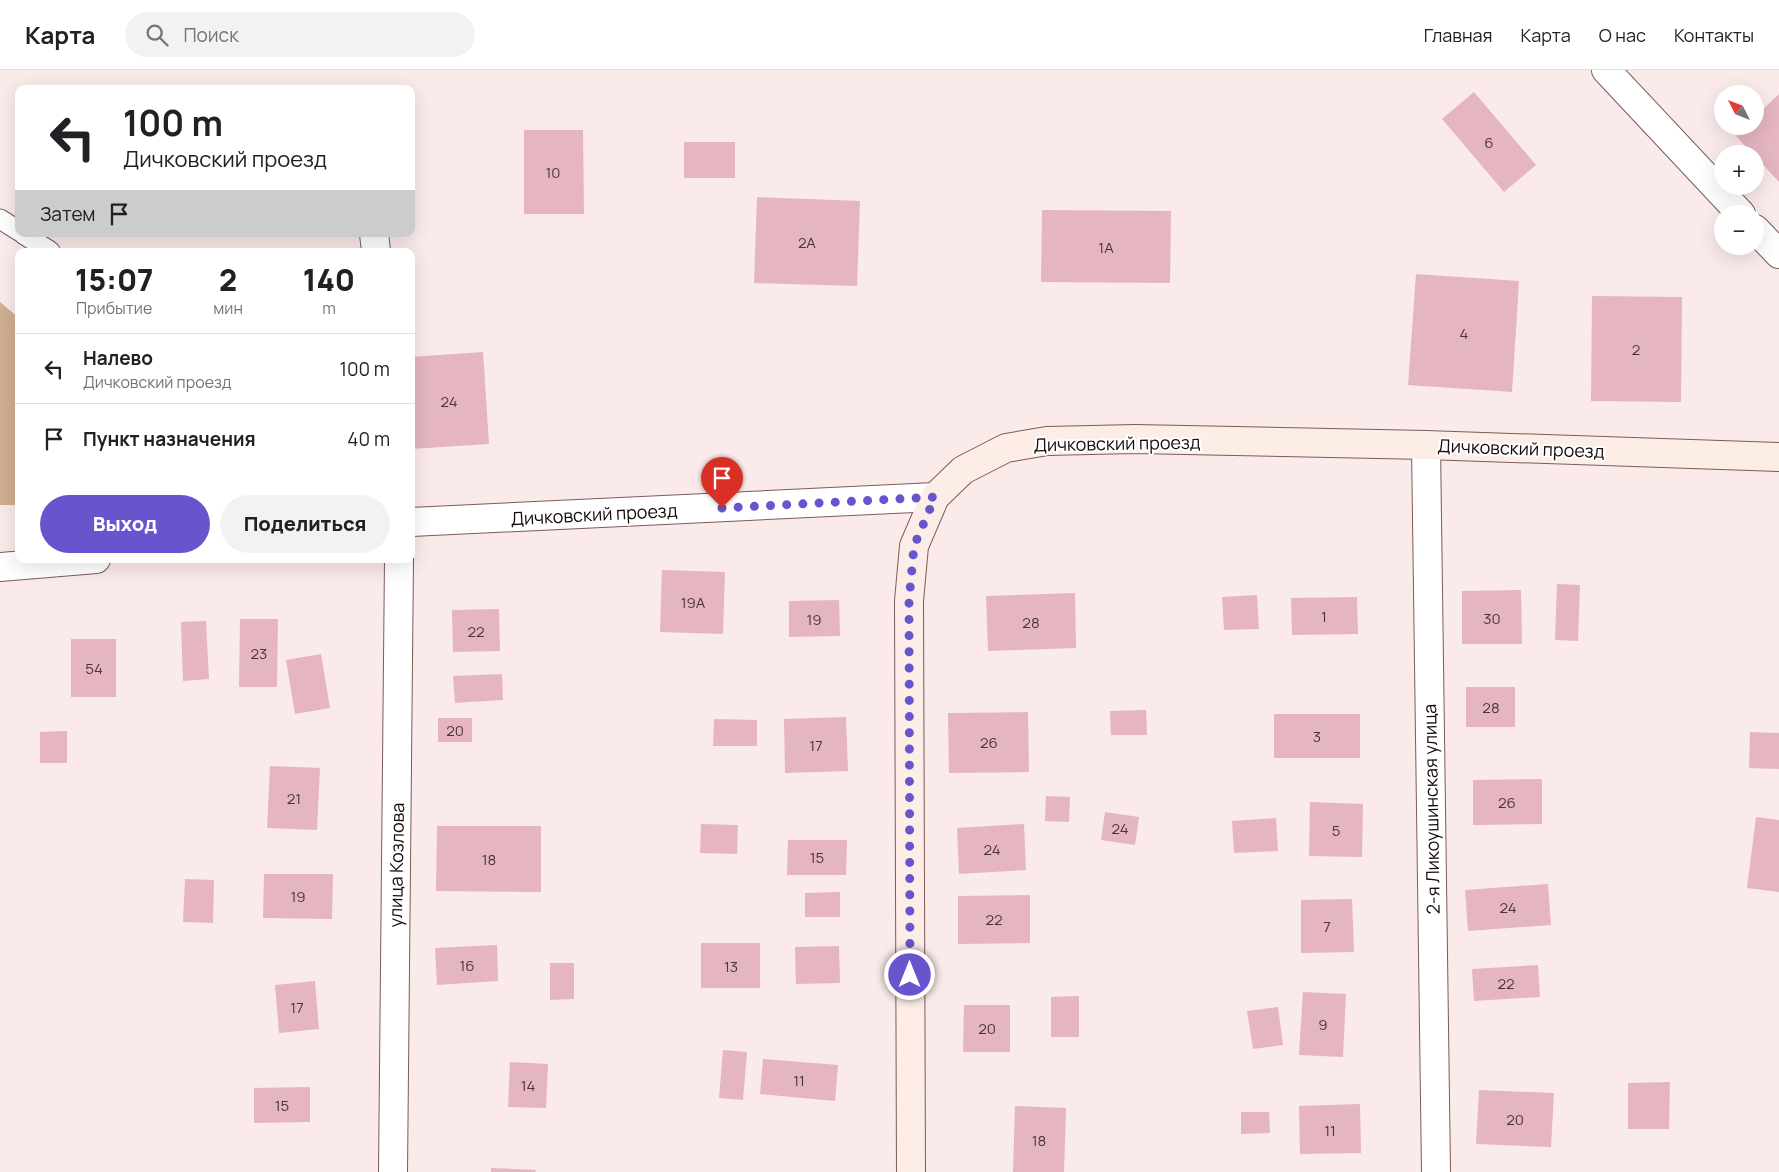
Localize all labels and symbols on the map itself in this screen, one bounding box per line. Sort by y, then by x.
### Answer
north arrow [1714,85,1764,135]
house number: 6 [1484,132,1494,153]
house number: 10 [546,162,561,183]
house number: 2А [798,232,816,253]
house number: 1А [1098,237,1114,258]
house number: 4 [1460,323,1469,344]
house number: 2 [1632,339,1640,360]
house number: 24 [440,391,458,412]
street label: Дичковский проезд [1033,430,1201,456]
street label: Дичковский проезд [1437,433,1605,463]
pin [701,457,743,508]
street label: Дичковский проезд [510,498,678,530]
house number: 19А [681,592,706,613]
house number: 1 [1321,606,1327,627]
house number: 30 [1483,608,1501,629]
house number: 19 [806,609,822,630]
house number: 28 [1022,612,1040,633]
house number: 22 [467,621,485,642]
house number: 23 [251,643,267,664]
house number: 54 [85,658,103,679]
house number: 28 [1482,697,1500,718]
street label: 2-я Ликоушинская улица [1417,704,1445,914]
house number: 20 [446,720,464,741]
house number: 3 [1313,726,1321,747]
house number: 26 [980,732,998,753]
house number: 17 [809,735,823,756]
house number: 21 [287,788,301,809]
house number: 26 [1498,792,1516,813]
street label: улица Козлова [383,802,409,928]
house number: 24 [1111,818,1129,839]
house number: 5 [1332,820,1340,841]
house number: 24 [983,839,1001,860]
house number: 15 [810,847,824,868]
house number: 18 [482,849,496,870]
house number: 19 [290,886,306,907]
house number: 24 [1499,897,1517,918]
house number: 22 [985,909,1003,930]
house number: 7 [1323,916,1331,937]
position arrow [883,948,935,1000]
house number: 16 [459,955,475,976]
house number: 13 [724,956,738,977]
house number: 22 [1497,973,1515,994]
house number: 17 [290,997,304,1018]
house number: 9 [1318,1014,1328,1035]
house number: 20 [978,1018,996,1039]
house number: 11 [793,1070,805,1091]
house number: 14 [521,1075,535,1096]
house number: 15 [275,1095,289,1116]
house number: 20 [1506,1109,1524,1130]
house number: 11 [1324,1120,1336,1141]
house number: 18 [1032,1130,1046,1151]

